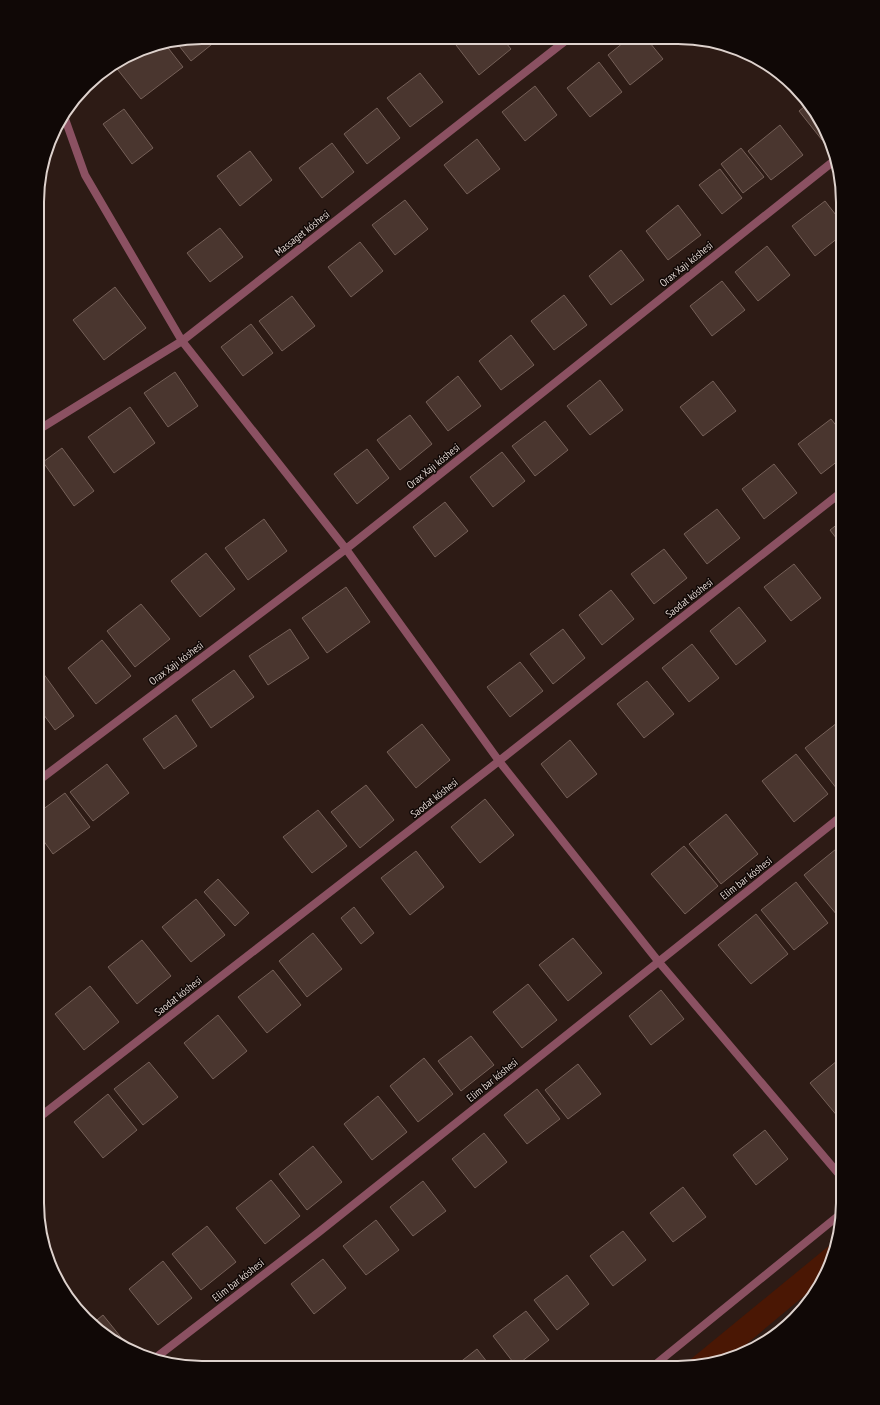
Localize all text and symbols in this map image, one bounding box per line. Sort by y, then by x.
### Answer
street label: Massaget kóshesi [272,207,332,259]
street label: Orax Xajı kóshesi [656,238,716,290]
street label: Orax Xajı kóshesi [403,440,463,492]
street label: Saodat kóshesi [662,575,716,621]
street label: Orax Xajı kóshesi [146,638,206,688]
street label: Saodat kóshesi [407,775,461,821]
street label: Elim bar kóshesi [717,853,775,903]
street label: Saodat kóshesi [151,973,205,1019]
street label: Elim bar kóshesi [464,1055,520,1105]
street label: Elim bar kóshesi [209,1255,267,1305]

